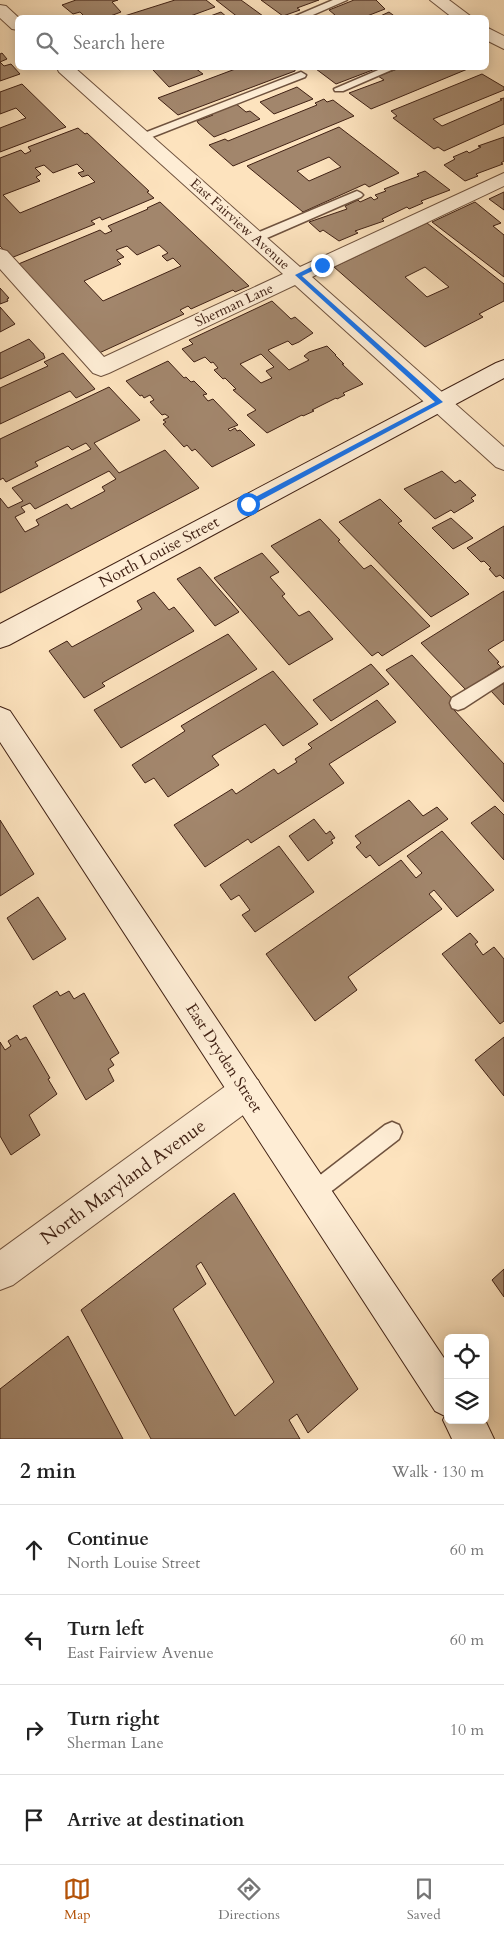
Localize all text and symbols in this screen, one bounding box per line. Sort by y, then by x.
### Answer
search box [15,15,489,70]
icon: search [33,29,61,57]
text: Search here [73,30,165,56]
street label: East Fairview Avenue [186,174,294,274]
route end [311,254,334,277]
street label: Sherman Lane [192,279,276,331]
route start [237,493,260,516]
street label: North Louise Street [95,511,223,593]
street label: East Dryden Street [180,999,268,1117]
street label: North Maryland Avenue [35,1113,211,1251]
map controls [444,1334,489,1424]
button: locate [444,1334,489,1379]
button: layers [444,1379,489,1424]
text: 2 min [20,1457,76,1486]
text: Walk · 130 m [392,1461,484,1483]
text: Continue [67,1526,149,1552]
icon: ahead [20,1536,48,1564]
text: 60 m [450,1539,484,1561]
text: North Louise Street [67,1552,200,1574]
text: Turn left [67,1616,144,1642]
icon: left [20,1626,48,1654]
text: 60 m [450,1629,484,1651]
text: East Fairview Avenue [67,1642,214,1664]
text: Turn right [67,1706,159,1732]
icon: right [20,1716,48,1744]
text: 10 m [450,1719,484,1741]
text: Sherman Lane [67,1732,164,1754]
icon: arrive [20,1806,48,1834]
text: Arrive at destination [67,1807,244,1833]
tab: Map [63,1875,91,1924]
tab: Directions [218,1875,280,1924]
tab: Saved [407,1875,441,1924]

